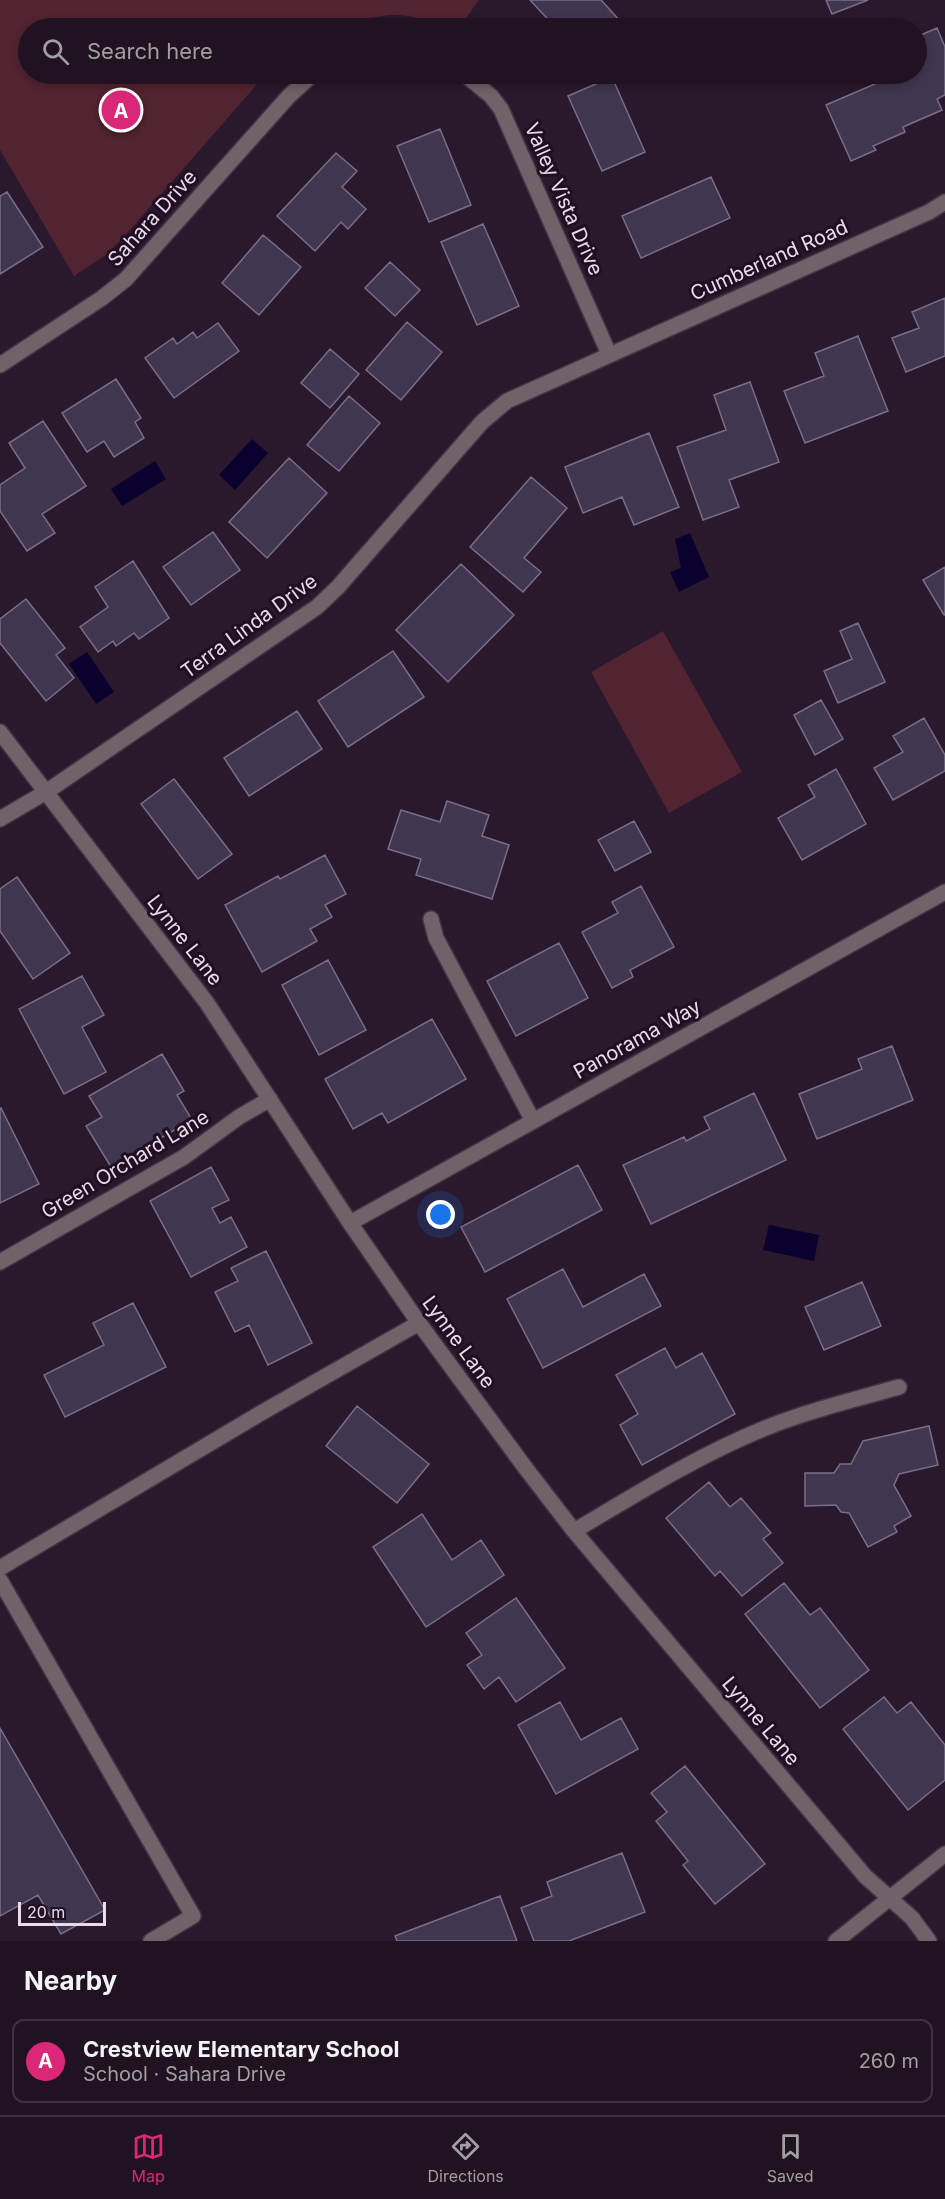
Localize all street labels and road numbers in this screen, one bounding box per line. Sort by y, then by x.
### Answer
street label: Valley Vista Drive [520,119,608,279]
street label: Sahara Drive [103,165,201,271]
street label: Cumberland Road [687,215,851,305]
street label: Terra Linda Drive [176,569,322,683]
street label: Lynne Lane [142,890,228,990]
street label: Panorama Way [569,994,705,1084]
street label: Green Orchard Lane [37,1105,213,1223]
street label: Lynne Lane [418,1291,500,1393]
street label: Lynne Lane [717,1672,805,1770]

